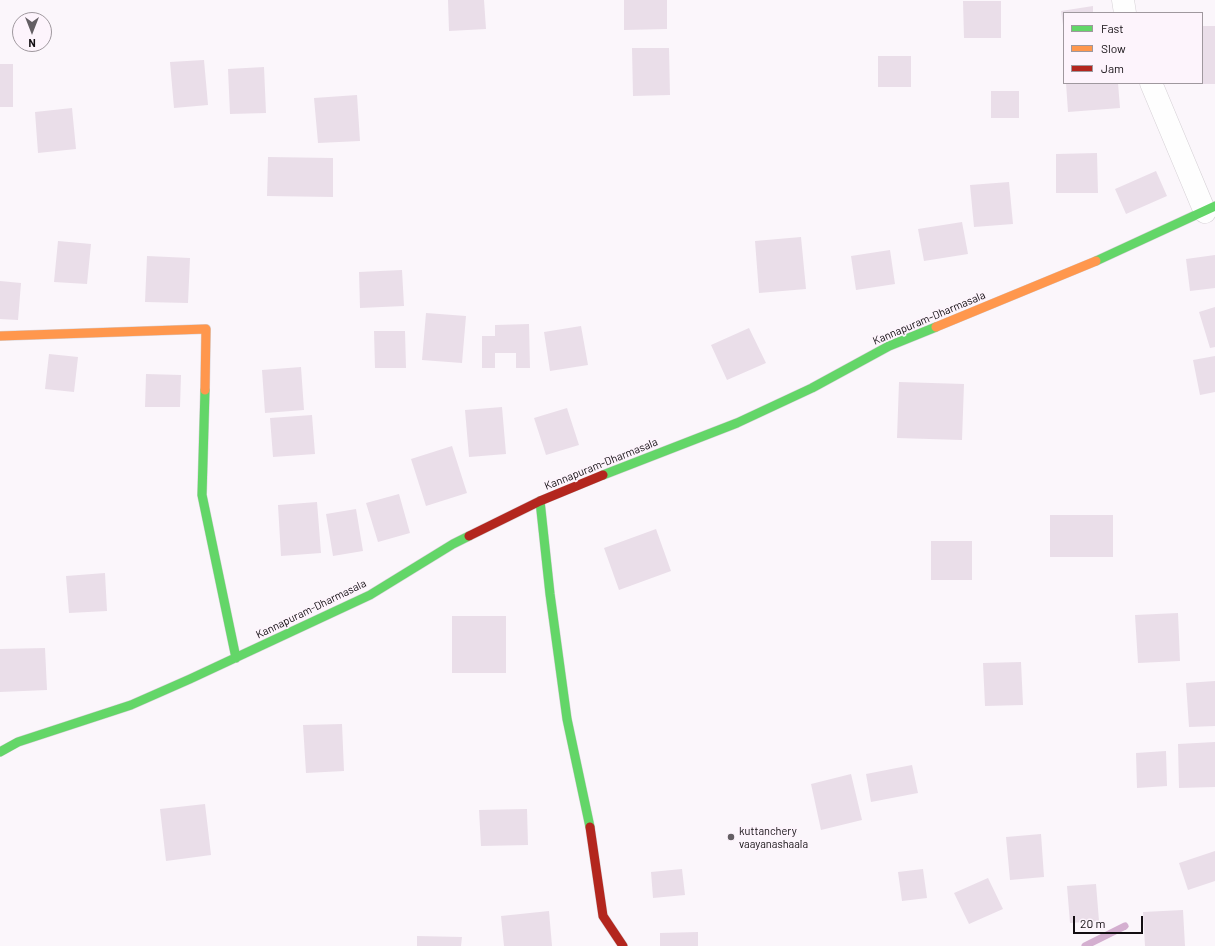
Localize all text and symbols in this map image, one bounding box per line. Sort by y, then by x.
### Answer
north arrow [12,12,52,52]
legend [1063,12,1203,84]
text: Fast [1101,21,1124,35]
text: N [28,37,36,50]
text: Slow [1101,41,1126,55]
text: Jam [1101,61,1124,75]
street label: Kannapuram-Dharmasala [871,288,987,348]
street label: Kannapuram-Dharmasala [542,435,660,493]
street label: Kannapuram-Dharmasala [254,577,368,641]
place label: kuttanchery vaayanashaala [739,824,808,850]
marker: kuttanchery vaayanashaala [726,832,736,842]
scale bar [1075,908,1145,934]
text: 20 m [1080,916,1106,930]

